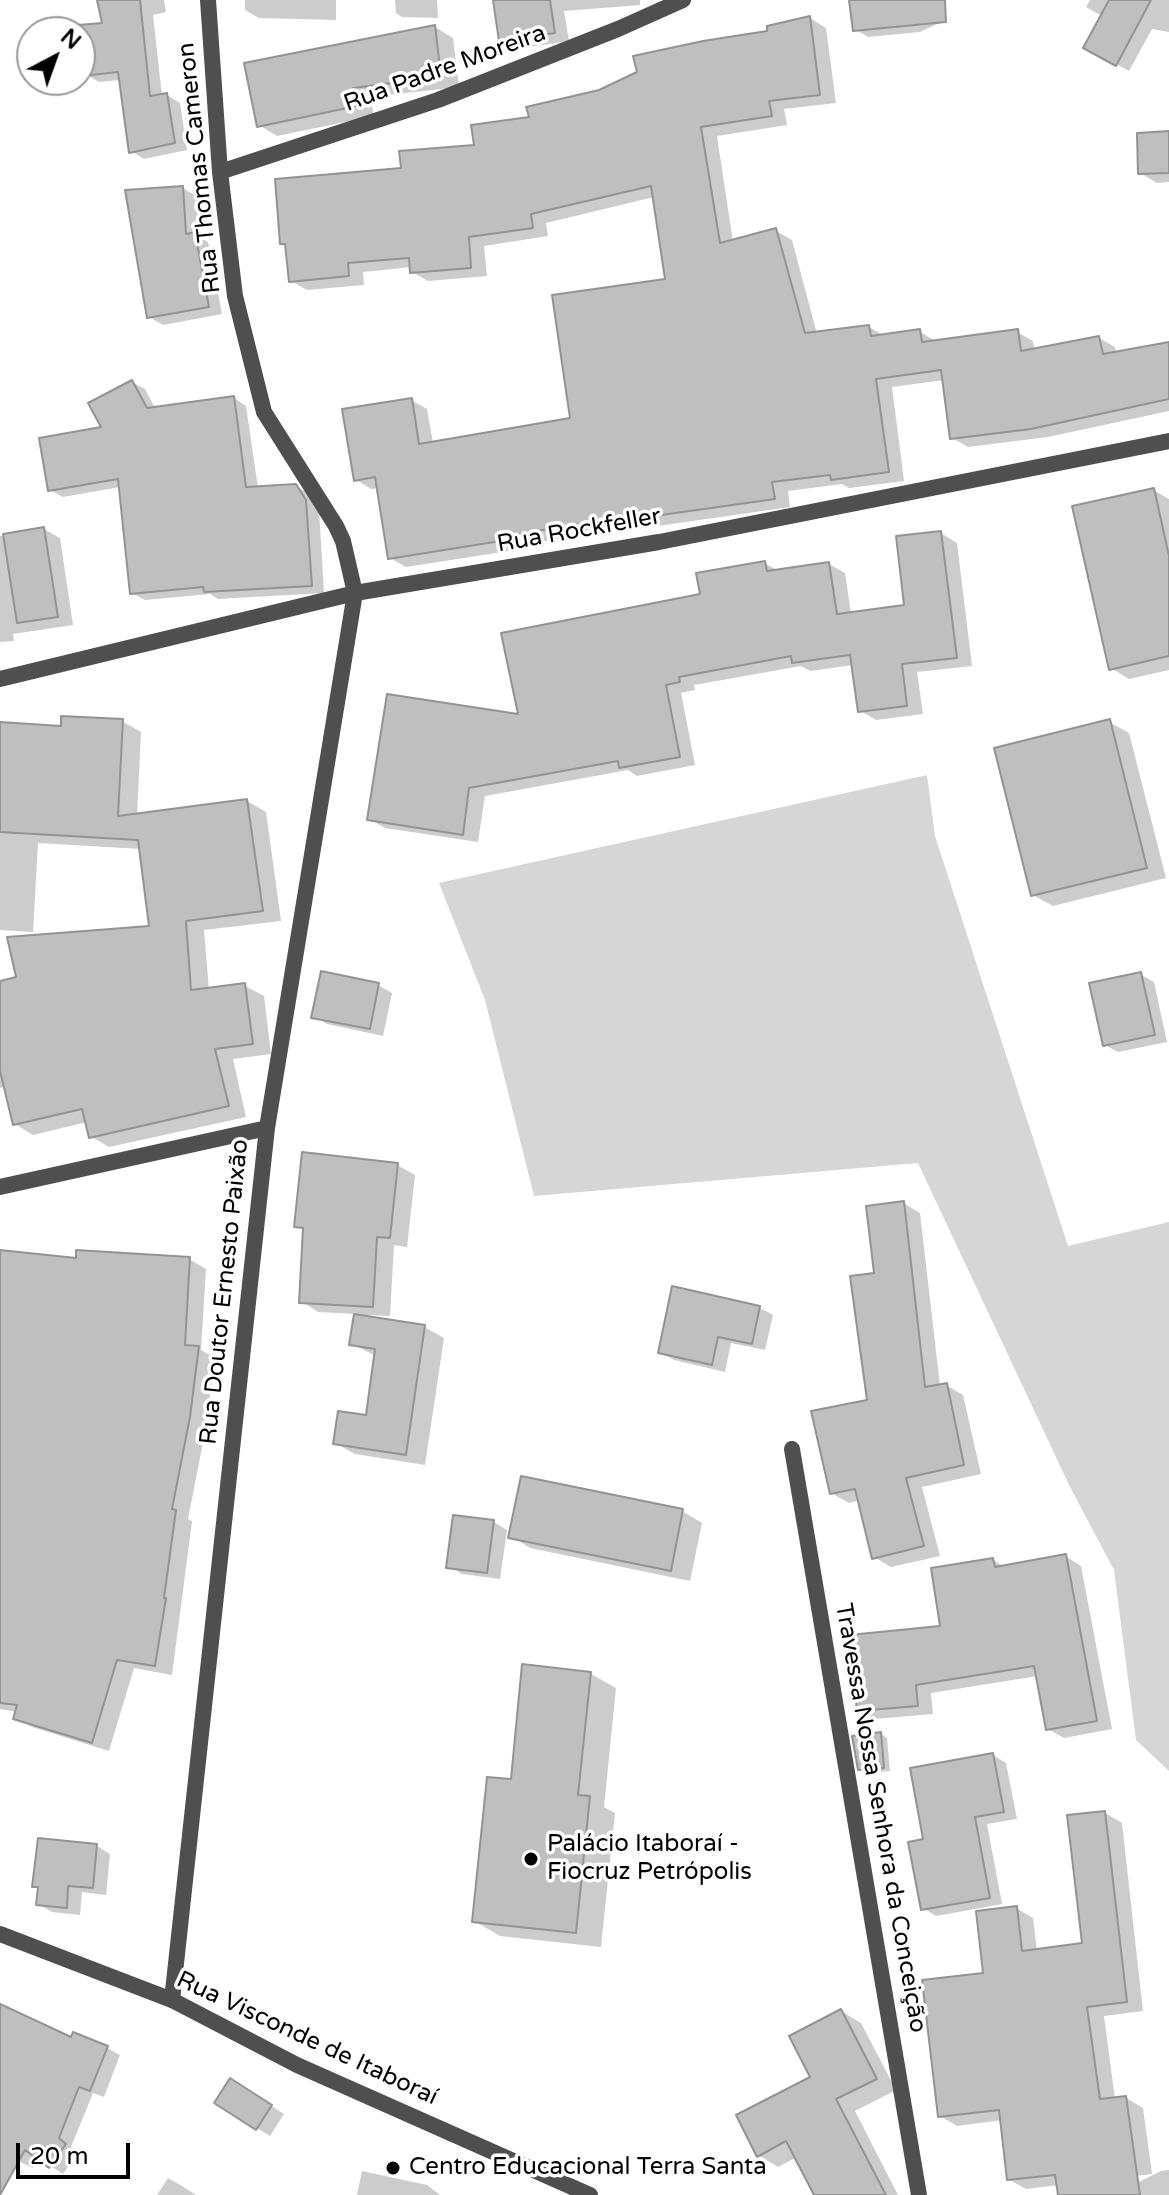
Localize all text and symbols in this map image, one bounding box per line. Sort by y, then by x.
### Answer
north arrow [16,16,96,96]
street label: Rua Padre Moreira [340,19,550,119]
text: N [55,24,86,55]
street label: Rua Thomas Cameron [172,41,228,295]
street label: Rua Rockfeller [495,502,663,560]
street label: Rua Doutor Ernesto Paixão [195,1138,255,1446]
street label: Travessa Nossa Senhora da Conceição [828,1601,932,2035]
place label: Palácio Itaboraí - Fiocruz Petrópolis [547,1831,752,1887]
marker: Palácio Itaboraí - Fiocruz Petrópolis [522,1850,540,1868]
street label: Rua Visconde de Itaboraí [172,1966,442,2112]
scale bar [20,2127,134,2177]
text: 20 m [30,2142,88,2171]
place label: Centro Educacional Terra Santa [409,2154,767,2182]
marker: Centro Educacional Terra Santa [384,2159,402,2177]

